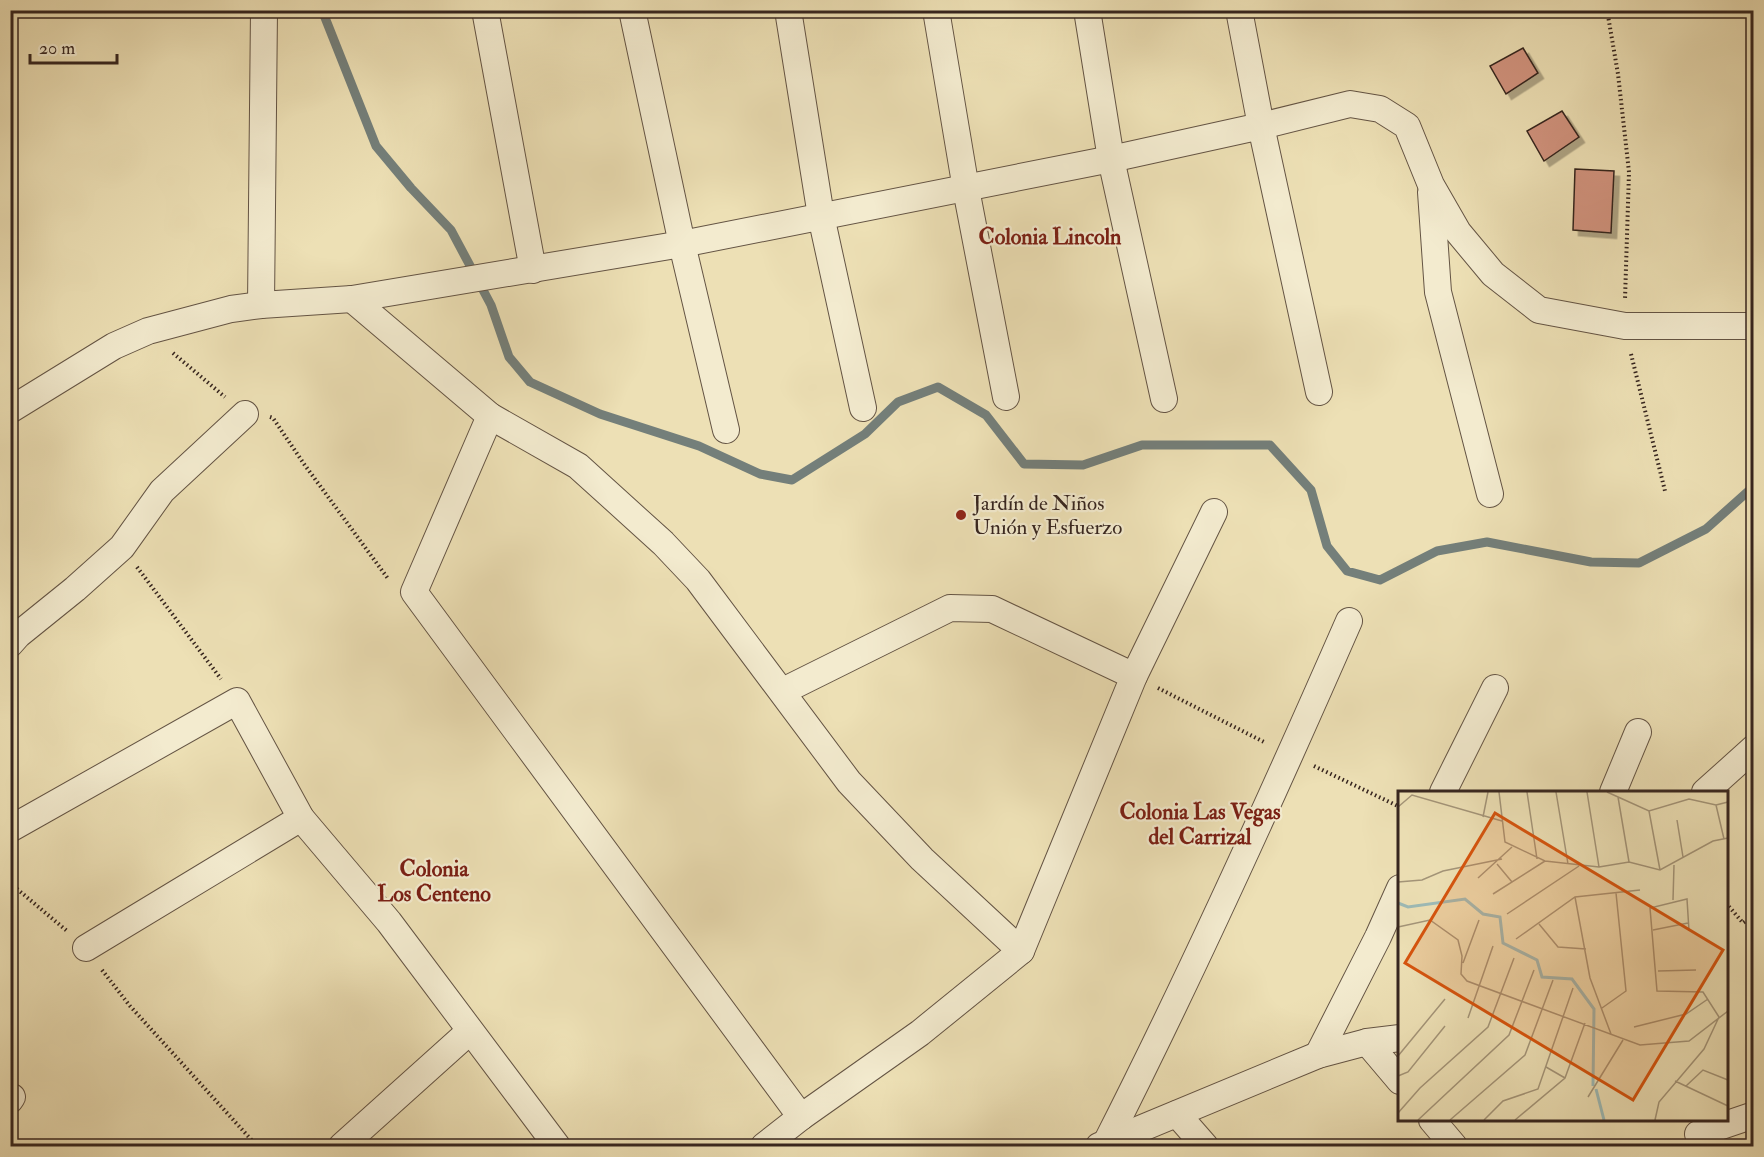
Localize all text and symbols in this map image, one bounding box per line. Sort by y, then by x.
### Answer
scale bar [30,27,117,65]
text: 20 m [39,37,75,60]
district label: Colonia Lincoln [979,223,1122,251]
place label: Jardín de Niños Unión y Esfuerzo [972,490,1122,541]
marker: Jardín de Niños Unión y Esfuerzo [954,508,968,522]
inset map [1398,791,1728,1121]
district label: Colonia Las Vegas del Carrizal [1119,798,1281,851]
district label: Colonia Los Centeno [377,855,491,908]

